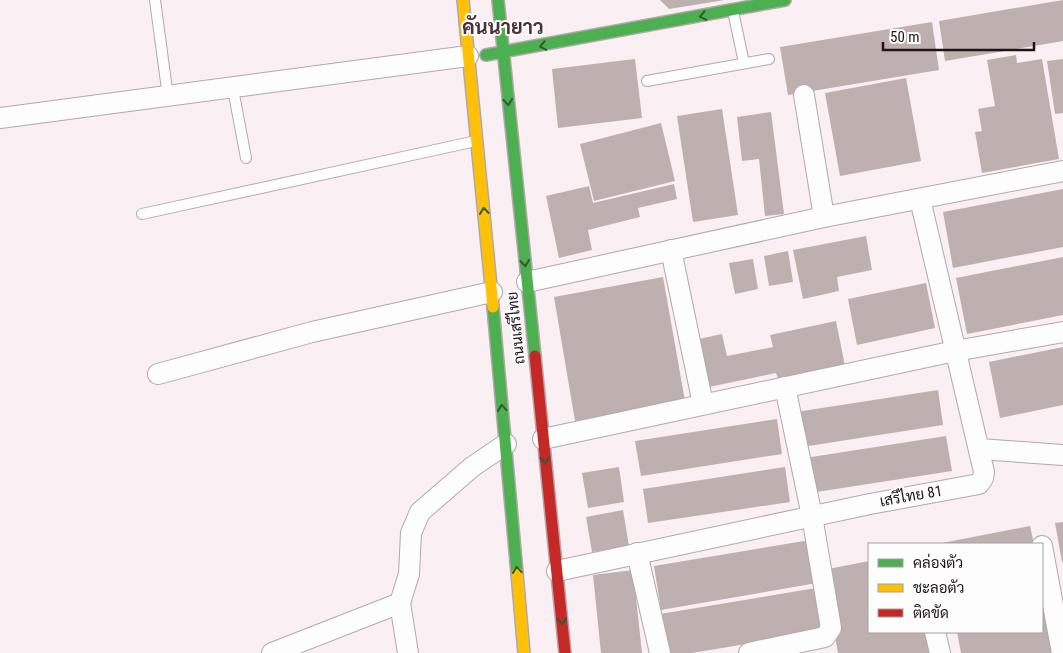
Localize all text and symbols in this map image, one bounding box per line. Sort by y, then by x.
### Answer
one-way arrow [699,10,707,20]
district label: คันนายาว [462,14,544,39]
scale bar [883,20,1034,52]
text: 50 m [890,28,920,46]
one-way arrow [539,40,548,50]
one-way arrow [502,98,513,106]
one-way arrow [478,207,489,215]
one-way arrow [519,260,530,268]
street label: ถนนเสรีไทย [502,291,529,365]
one-way arrow [497,403,508,411]
one-way arrow [539,456,550,464]
street label: เสรีไทย 81 [878,481,944,510]
legend [868,543,1043,633]
text: คล่องตัว [913,553,963,572]
one-way arrow [512,565,523,573]
text: ชะลอตัว [913,579,964,597]
text: ติดขัด [913,604,949,622]
one-way arrow [556,618,567,626]

